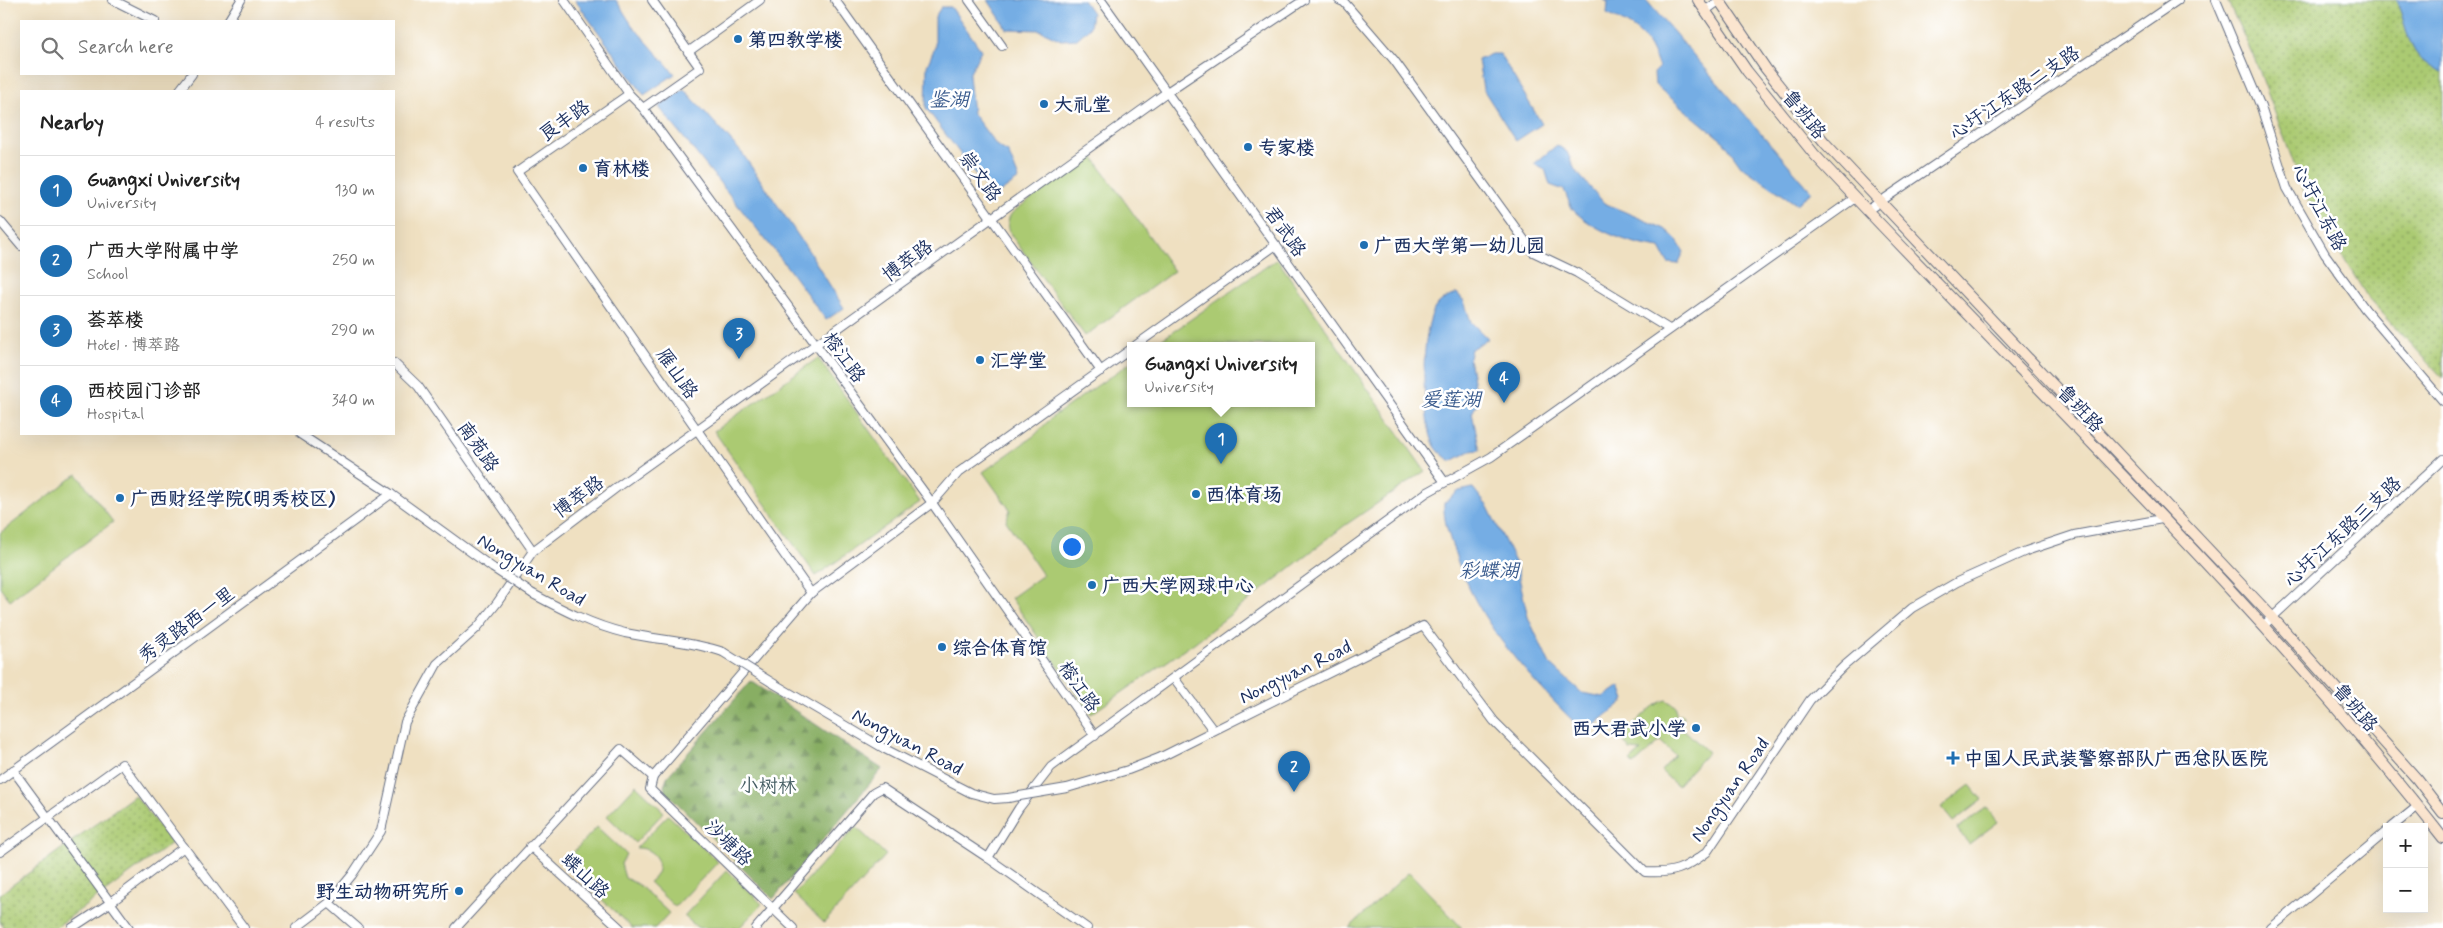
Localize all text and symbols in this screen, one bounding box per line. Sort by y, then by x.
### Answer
search box [20,20,395,75]
place label: 第四教学楼 [748,28,843,53]
marker: 第四教学楼 [732,33,744,45]
icon: search [38,34,66,62]
text: Search here [78,35,174,60]
street label: 心圩江东路二支路 [1945,40,2085,146]
street label: 鲁班路 [1776,85,1831,145]
water label: 鉴湖 [929,87,971,114]
place label: 大礼堂 [1054,93,1111,118]
street label: 良丰路 [534,95,595,148]
marker: 大礼堂 [1038,98,1050,110]
text: Nearby [40,109,104,137]
text: 4 results [315,112,375,133]
place label: 专家楼 [1258,136,1315,161]
marker: 专家楼 [1242,141,1254,153]
street label: 崇文路 [953,146,1007,207]
place label: 育林楼 [593,157,650,182]
street label: 心圩江东路 [2285,160,2352,256]
marker: 育林楼 [577,162,589,174]
text: Guangxi University [87,168,240,193]
text: 1 [52,180,60,201]
text: 130 m [334,180,375,201]
text: University [87,193,157,214]
street label: 君武路 [1258,201,1311,262]
street label: 博萃路 [877,234,938,288]
place label: 广西大学第一幼儿园 [1374,234,1545,259]
text: 广西大学附属中学 [87,239,239,264]
marker: 广西大学第一幼儿园 [1358,239,1370,251]
text: 2 [52,250,60,271]
text: 250 m [332,250,375,271]
text: School [87,264,128,285]
text: 荟萃楼 [87,308,144,333]
pin: 3 [723,318,755,359]
text: 3 [52,320,60,341]
text: 290 m [331,320,375,341]
street label: 榕江路 [817,327,871,388]
text: Hotel · 博萃路 [87,335,180,356]
popup [1127,342,1315,407]
street label: 雁山路 [650,343,703,404]
place label: 汇学堂 [990,349,1047,374]
text: Guangxi University [1144,352,1298,377]
marker: 汇学堂 [974,354,986,366]
pin: 4 [1488,362,1520,403]
text: University [1144,377,1214,398]
text: 西校园门诊部 [87,379,201,404]
street label: 鲁班路 [2051,380,2109,438]
water label: 爱莲湖 [1421,387,1483,414]
text: 4 [51,390,61,411]
text: 340 m [331,390,375,411]
text: Hospital [87,404,144,425]
street label: 南苑路 [451,416,504,477]
pin: 1 [1205,423,1237,464]
street label: 博萃路 [548,470,609,524]
street label: 心圩江东路三支路 [2279,471,2407,593]
place label: 西体育场 [1206,483,1282,508]
place label: 广西财经学院(明秀校区) [130,487,335,512]
marker: 西体育场 [1190,488,1202,500]
marker: 广西财经学院(明秀校区) [114,492,126,504]
street label: Nongyuan Road [471,528,590,614]
your location [1059,534,1085,560]
water label: 彩蝶湖 [1459,558,1521,585]
place label: 广西大学网球中心 [1102,574,1254,599]
marker: 广西大学网球中心 [1086,579,1098,591]
street label: 秀灵路西一里 [133,582,240,669]
street label: Nongyuan Road [1235,634,1357,712]
place label: 综合体育馆 [952,636,1047,661]
marker: 综合体育馆 [936,641,948,653]
street label: 榕江路 [1052,656,1105,717]
street label: 鲁班路 [2327,678,2383,738]
street label: Nongyuan Road [847,703,967,784]
place label: 西大君武小学 [1572,717,1686,742]
marker: 西大君武小学 [1690,722,1702,734]
street label: Nongyuan Road [1685,733,1777,848]
place label: 中国人民武装警察部队广西总队医院 [1964,747,2268,772]
pin: 2 [1278,751,1310,792]
marker: 中国人民武装警察部队广西总队医院 [1946,751,1960,765]
park label: 小树林 [739,774,797,799]
street label: 沙塘路 [699,814,757,872]
map controls [2383,823,2428,913]
button: + [2383,823,2428,868]
street label: 蝶山路 [556,848,614,905]
button: − [2383,868,2428,913]
place label: 野生动物研究所 [316,880,449,905]
marker: 野生动物研究所 [453,885,465,897]

